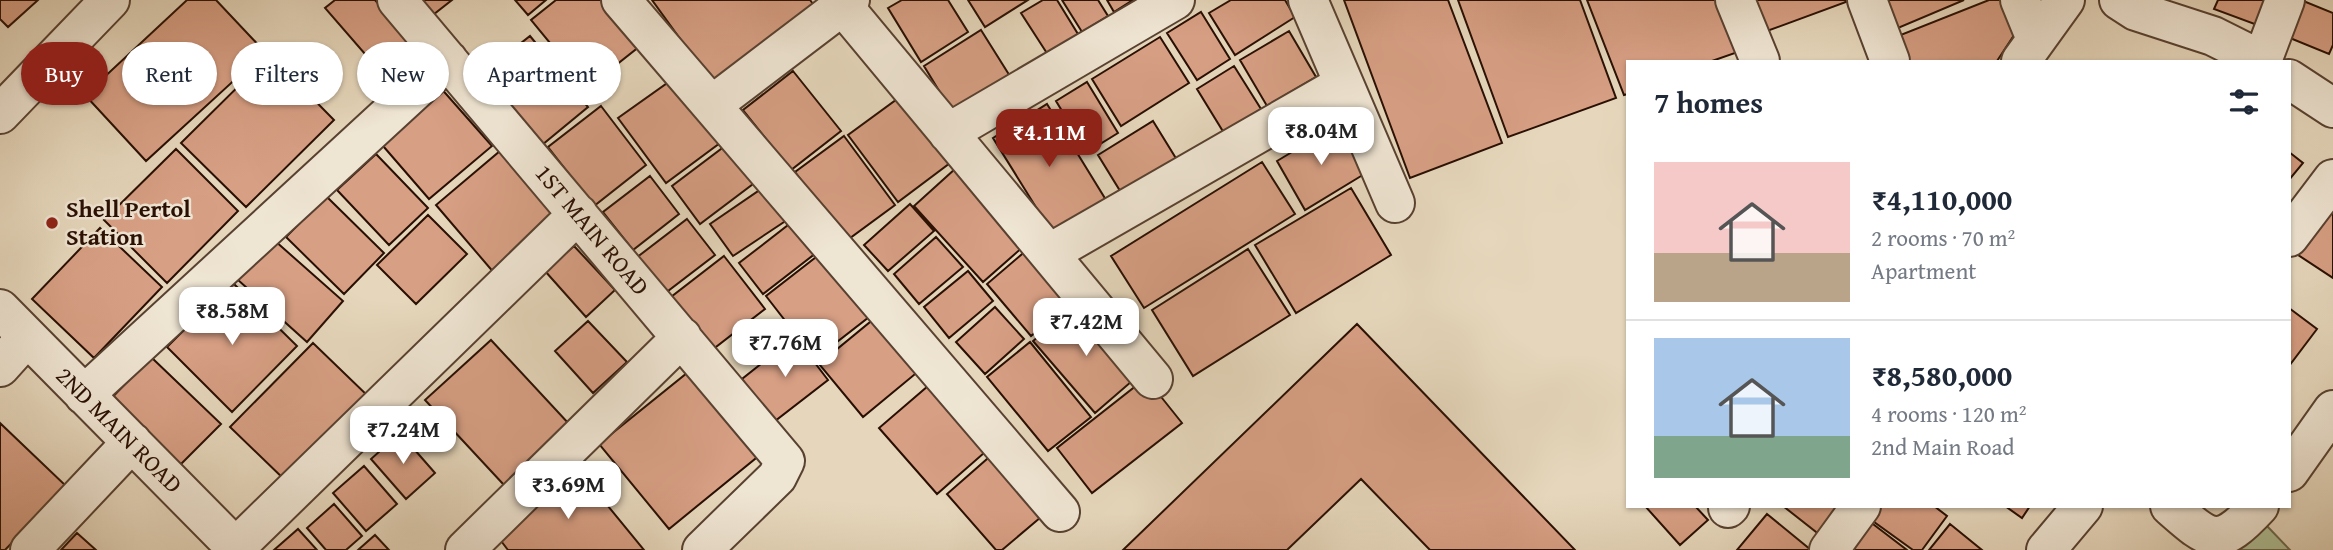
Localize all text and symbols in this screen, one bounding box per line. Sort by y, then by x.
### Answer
chip: Buy [21,42,108,105]
chip: Rent [122,42,217,105]
chip: Filters [231,42,343,105]
chip: New [357,42,449,105]
chip: Apartment [463,42,621,105]
text: 7 homes [1654,80,1763,124]
icon: filters [2225,83,2263,121]
pin: ₹8.04M [1264,108,1378,167]
pin: ₹4.11M [992,110,1106,169]
text: ₹8.04M [1284,113,1358,146]
text: ₹4.11M [1012,115,1086,148]
street label: 1ST MAIN ROAD [527,157,658,303]
text: ₹4,110,000 [1871,177,2012,221]
icon: home [1710,190,1794,274]
place label: Shell Pertol Station [66,191,191,254]
marker: Shell Pertol Station [44,215,60,231]
text: 2 rooms · 70 m² [1871,221,2015,254]
text: Apartment [1871,254,1976,287]
pin: ₹8.58M [175,288,289,347]
text: ₹8.58M [195,293,269,326]
pin: ₹7.42M [1029,298,1143,358]
text: ₹7.42M [1049,304,1123,337]
pin: ₹7.76M [728,320,842,379]
text: ₹7.76M [748,325,822,358]
text: ₹8,580,000 [1871,353,2012,397]
street label: 2ND MAIN ROAD [48,358,191,501]
icon: home [1710,366,1794,450]
text: 4 rooms · 120 m² [1871,397,2026,430]
pin: ₹7.24M [346,406,460,466]
text: ₹7.24M [366,412,440,445]
text: 2nd Main Road [1871,430,2015,463]
pin: ₹3.69M [511,462,625,521]
text: ₹3.69M [531,467,605,500]

